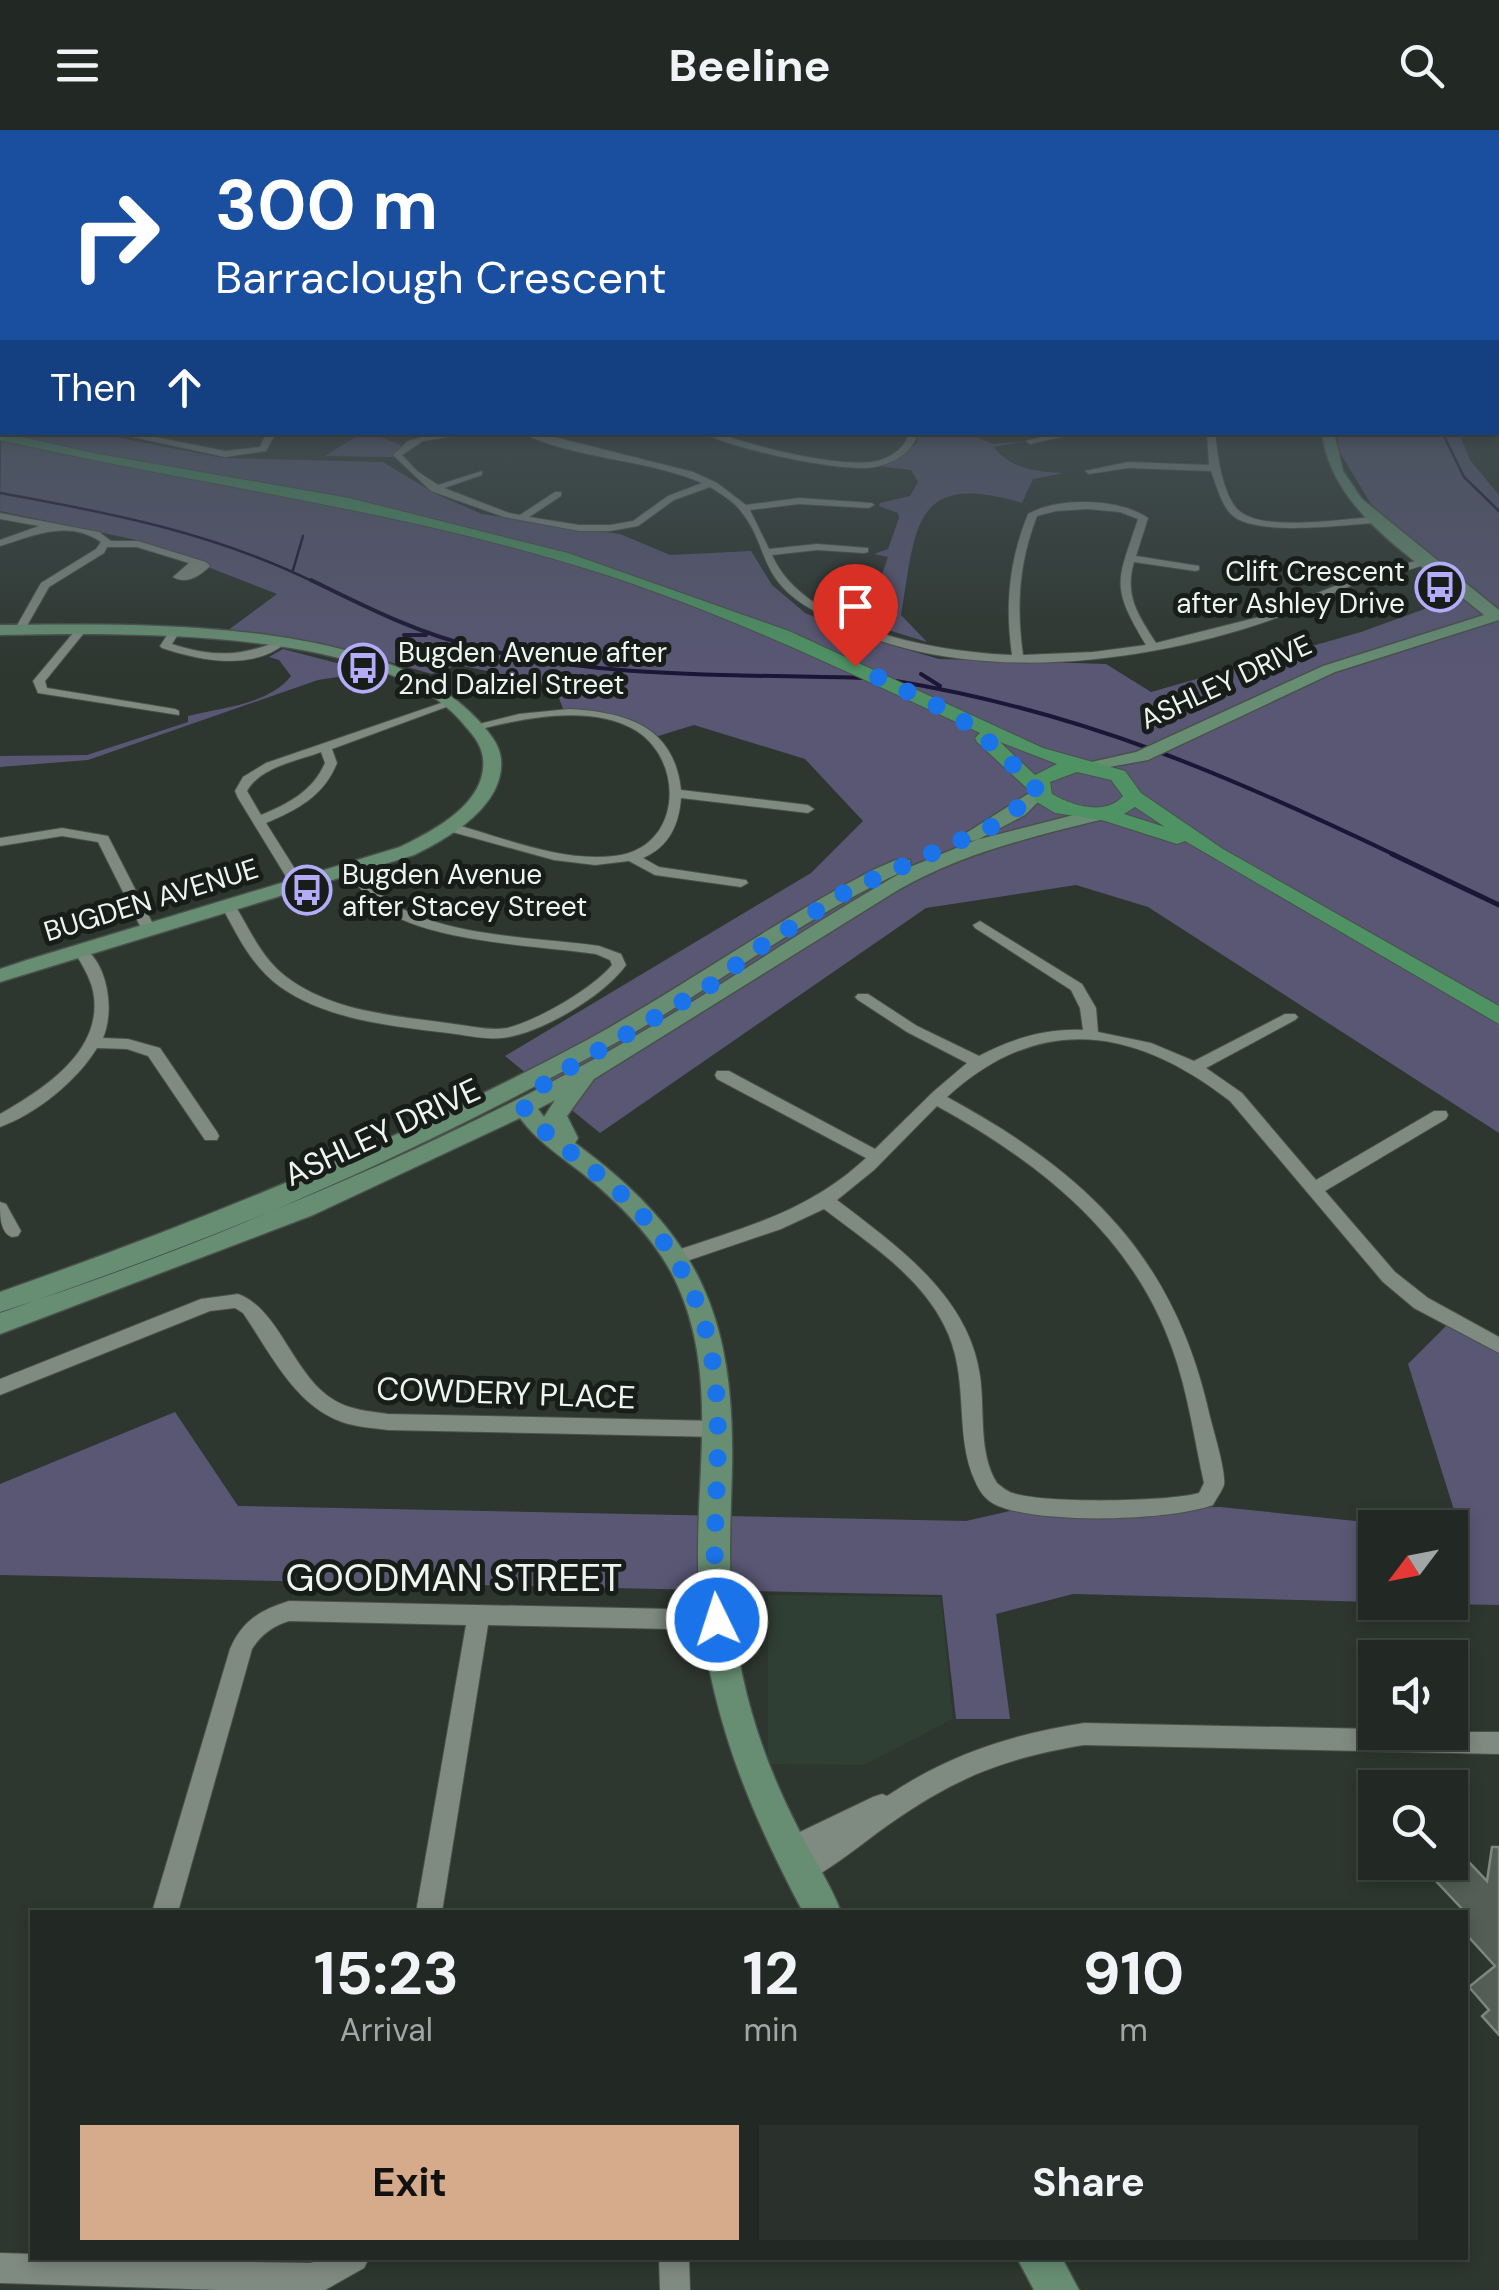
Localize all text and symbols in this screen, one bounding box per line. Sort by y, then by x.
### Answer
text: Beeline [668,36,831,95]
icon: menu [50,38,105,93]
icon: search [1394,38,1449,93]
text: 300 m [215,160,438,251]
icon: right [50,170,180,300]
text: Barraclough Crescent [215,248,667,307]
icon: ahead [157,360,212,415]
text: Then [50,363,137,413]
place label: Clift Crescent after Ashley Drive [1176,553,1405,622]
bus stop icon: Clift Crescent after Ashley Drive [1414,561,1466,613]
pin [813,564,898,667]
icon: arrive [828,579,883,634]
street label: ASHLEY DRIVE [1134,626,1318,738]
place label: Bugden Avenue after 2nd Dalziel Street [398,634,667,703]
bus stop icon: Bugden Avenue after 2nd Dalziel Street [337,642,389,694]
street label: BUGDEN AVENUE [39,850,263,950]
place label: Bugden Avenue after Stacey Street [342,856,587,925]
bus stop icon: Bugden Avenue after Stacey Street [281,864,333,916]
street label: ASHLEY DRIVE [277,1068,487,1196]
street label: COWDERY PLACE [376,1367,636,1419]
north arrow [1358,1510,1468,1620]
map controls [1358,1510,1468,1880]
street label: GOODMAN STREET [286,1553,622,1603]
position arrow [665,1568,769,1672]
button: sound [1358,1640,1468,1750]
button: search [1358,1770,1468,1880]
text: 15:23 [314,1934,459,2013]
text: 12 [742,1934,799,2013]
text: 910 [1083,1934,1184,2013]
text: Arrival [340,2009,433,2051]
text: min [743,2009,798,2051]
text: m [1119,2009,1148,2051]
button: Exit [80,2125,739,2240]
button: Share [759,2125,1418,2240]

